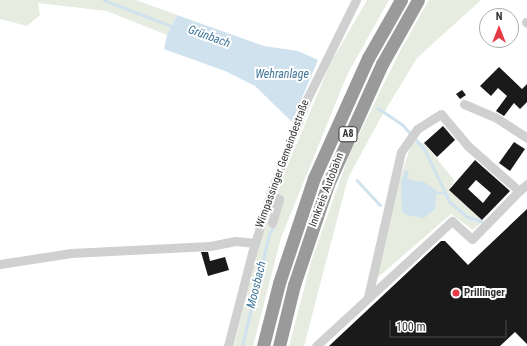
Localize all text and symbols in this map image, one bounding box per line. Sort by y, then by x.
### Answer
north arrow [479,8,519,48]
text: N [496,10,502,23]
water label: Grünbach [186,23,232,51]
water label: Wehranlage [255,68,309,82]
street label: Wimpassinger Gemeindestraße [254,98,312,230]
road number: A8 [338,126,358,142]
street label: Innkreis Autobahn [307,151,347,229]
water label: Moosbach [244,260,270,310]
place label: Prillinger [464,286,505,300]
marker: Prillinger [451,288,461,298]
scale bar [391,312,509,338]
text: 100 m [396,320,426,334]

